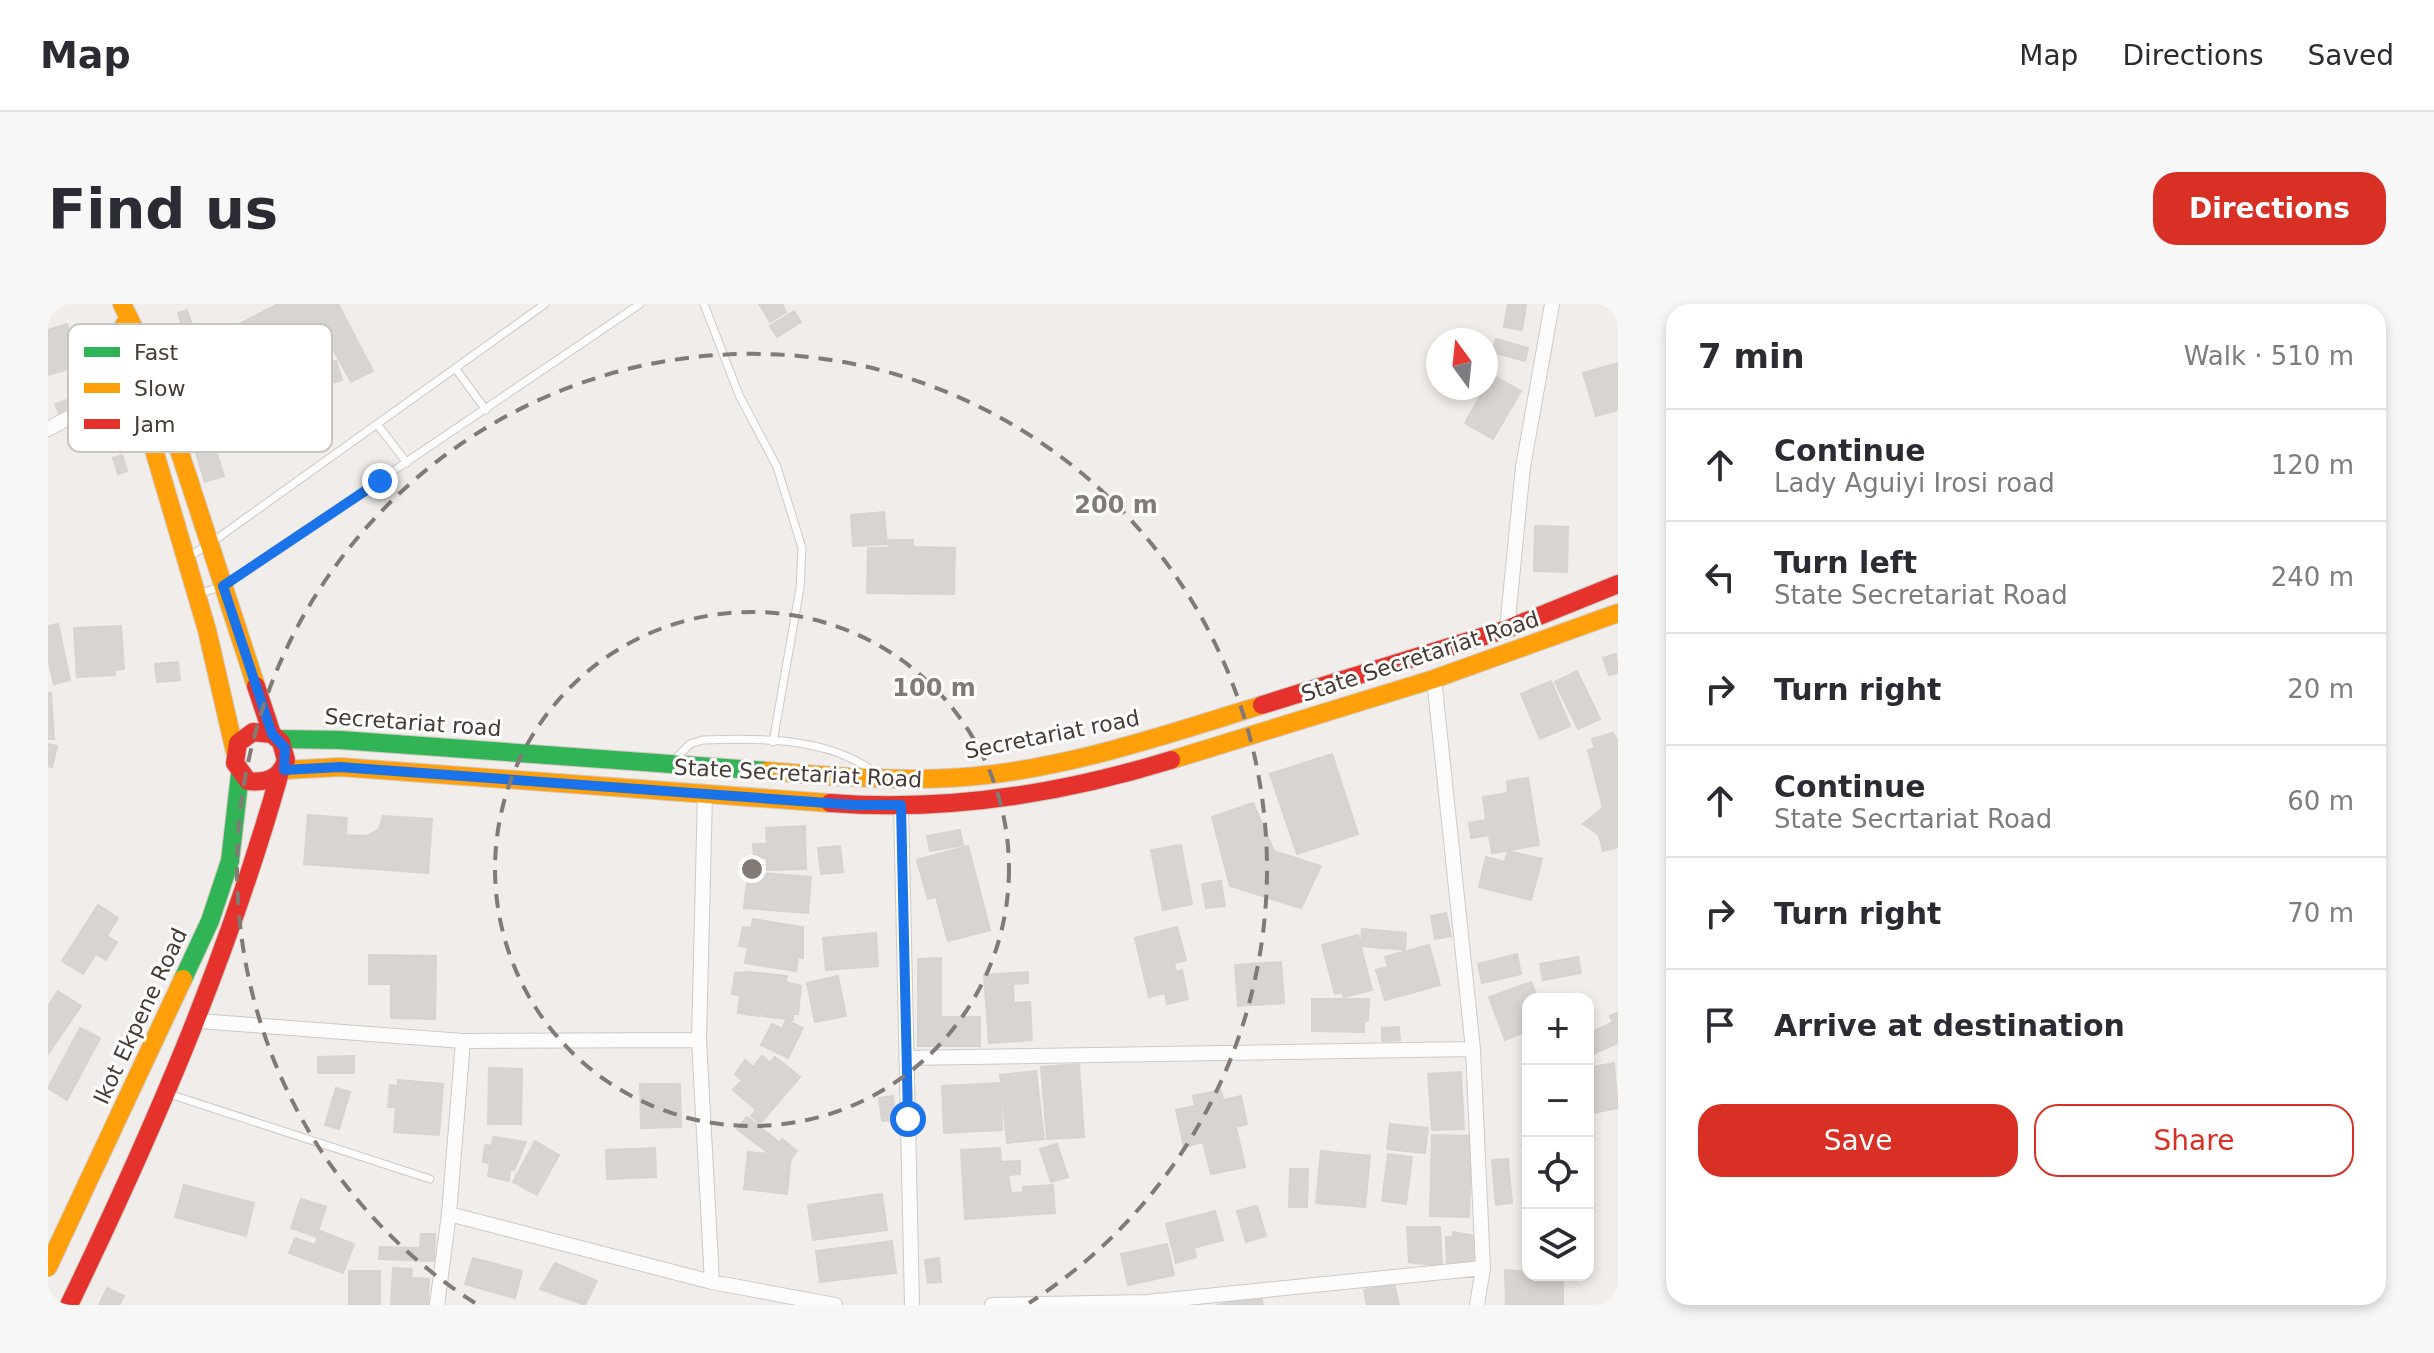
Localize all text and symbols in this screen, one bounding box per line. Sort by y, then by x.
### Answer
text: Map [40,33,131,77]
text: Map [2019,39,2078,72]
text: Directions [2122,39,2263,72]
text: Saved [2307,39,2394,72]
button: Directions [2153,172,2386,245]
text: Find us [48,176,278,241]
legend [68,324,332,452]
north arrow [1426,328,1498,400]
text: 7 min [1698,336,1805,376]
text: Fast [134,340,179,365]
text: Walk · 510 m [2184,341,2354,371]
text: Slow [134,376,186,401]
text: Jam [132,412,175,437]
text: Continue [1774,433,1926,468]
icon: ahead [1698,443,1742,487]
text: 120 m [2271,450,2354,480]
route end [362,463,398,499]
text: Lady Aguiyi Irosi road [1774,468,2055,498]
text: 200 m [1074,491,1158,519]
text: Turn left [1774,545,1917,580]
icon: left [1698,555,1742,599]
text: 240 m [2271,562,2354,592]
text: State Secretariat Road [1774,580,2068,610]
street label: State Secretariat Road [1298,606,1542,707]
icon: right [1698,667,1742,711]
text: Turn right [1774,672,1941,707]
text: 100 m [892,674,976,702]
text: 20 m [2287,674,2354,704]
street label: Secretariat road [324,704,502,741]
street label: Secretariat road [963,705,1142,764]
street label: State Secretariat Road [673,755,923,792]
text: Continue [1774,769,1926,804]
icon: ahead [1698,779,1742,823]
text: 60 m [2287,786,2354,816]
text: State Secrtariat Road [1774,804,2052,834]
centre of rings [738,855,766,883]
icon: right [1698,891,1742,935]
text: Turn right [1774,896,1941,931]
text: 70 m [2287,898,2354,928]
street label: Ikot Ekpene Road [89,924,192,1108]
map controls [1522,993,1594,1281]
button: + [1522,993,1594,1065]
icon: arrive [1698,1003,1742,1047]
text: Arrive at destination [1774,1008,2125,1043]
button: − [1522,1065,1594,1137]
route start [890,1101,926,1137]
button: Save [1698,1104,2018,1177]
button: Share [2034,1104,2354,1177]
button: locate [1522,1137,1594,1209]
button: layers [1522,1209,1594,1281]

